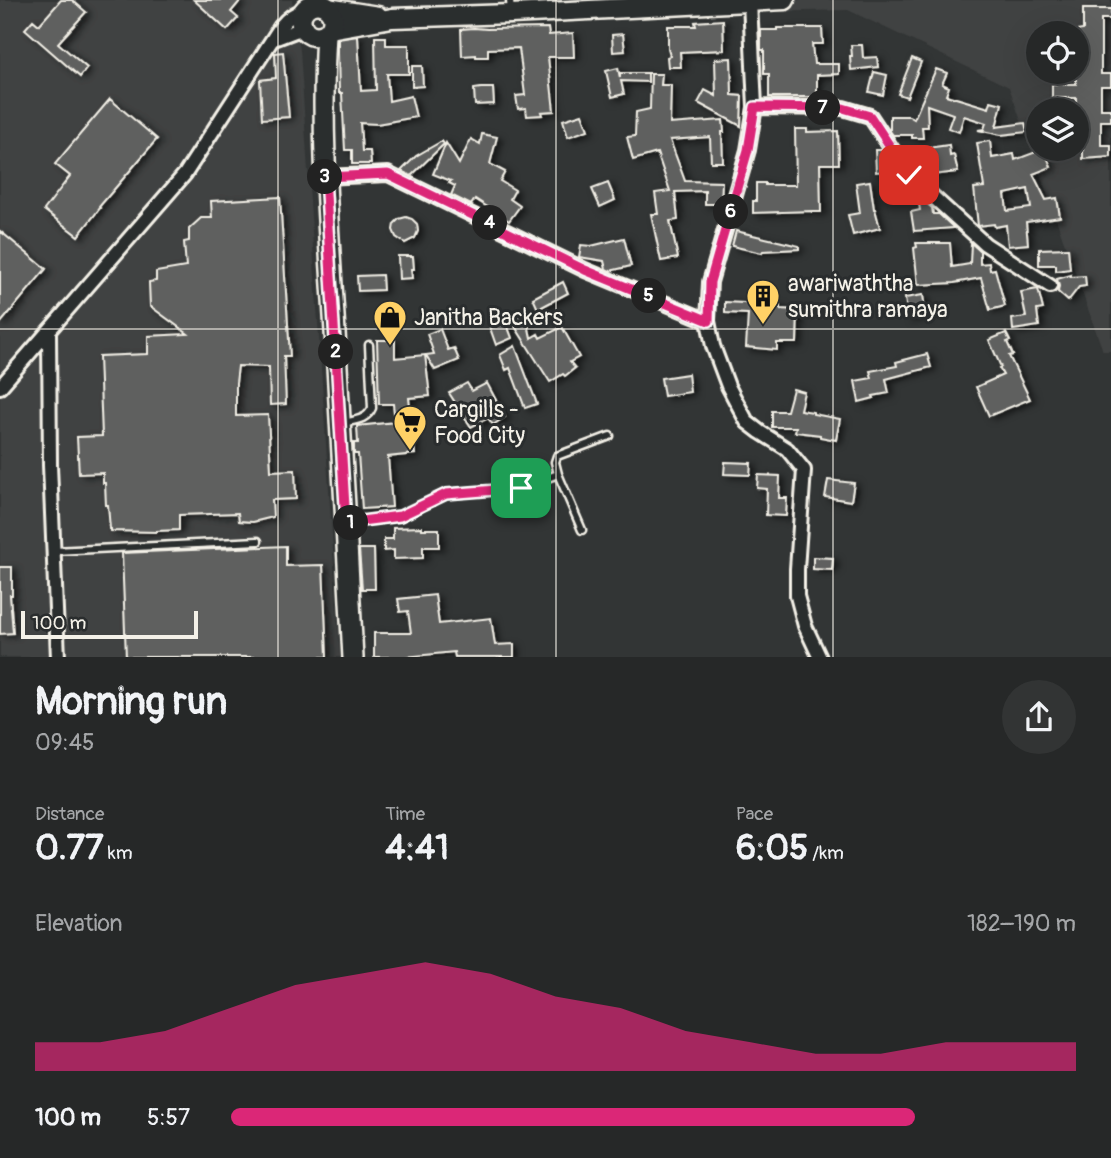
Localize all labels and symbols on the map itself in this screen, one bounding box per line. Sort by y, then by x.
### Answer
pin: 7 [806,90,840,126]
pin [879,145,939,205]
pin: 3 [308,160,342,194]
pin: 6 [714,194,748,230]
pin: 4 [472,206,508,241]
place label: awariwaththa sumithra ramaya [788,269,948,324]
building icon: awariwaththa sumithra ramaya [744,277,782,326]
pin: 5 [632,278,666,314]
shop icon: Janitha Backers [371,298,409,347]
place label: Janitha Backers [414,303,563,332]
pin: 2 [318,334,354,370]
place label: Cargills - Food City [434,395,525,450]
supermarket icon: Cargills - Food City [391,403,429,452]
pin [491,458,551,518]
pin: 1 [334,505,368,540]
scale bar [21,608,198,640]

